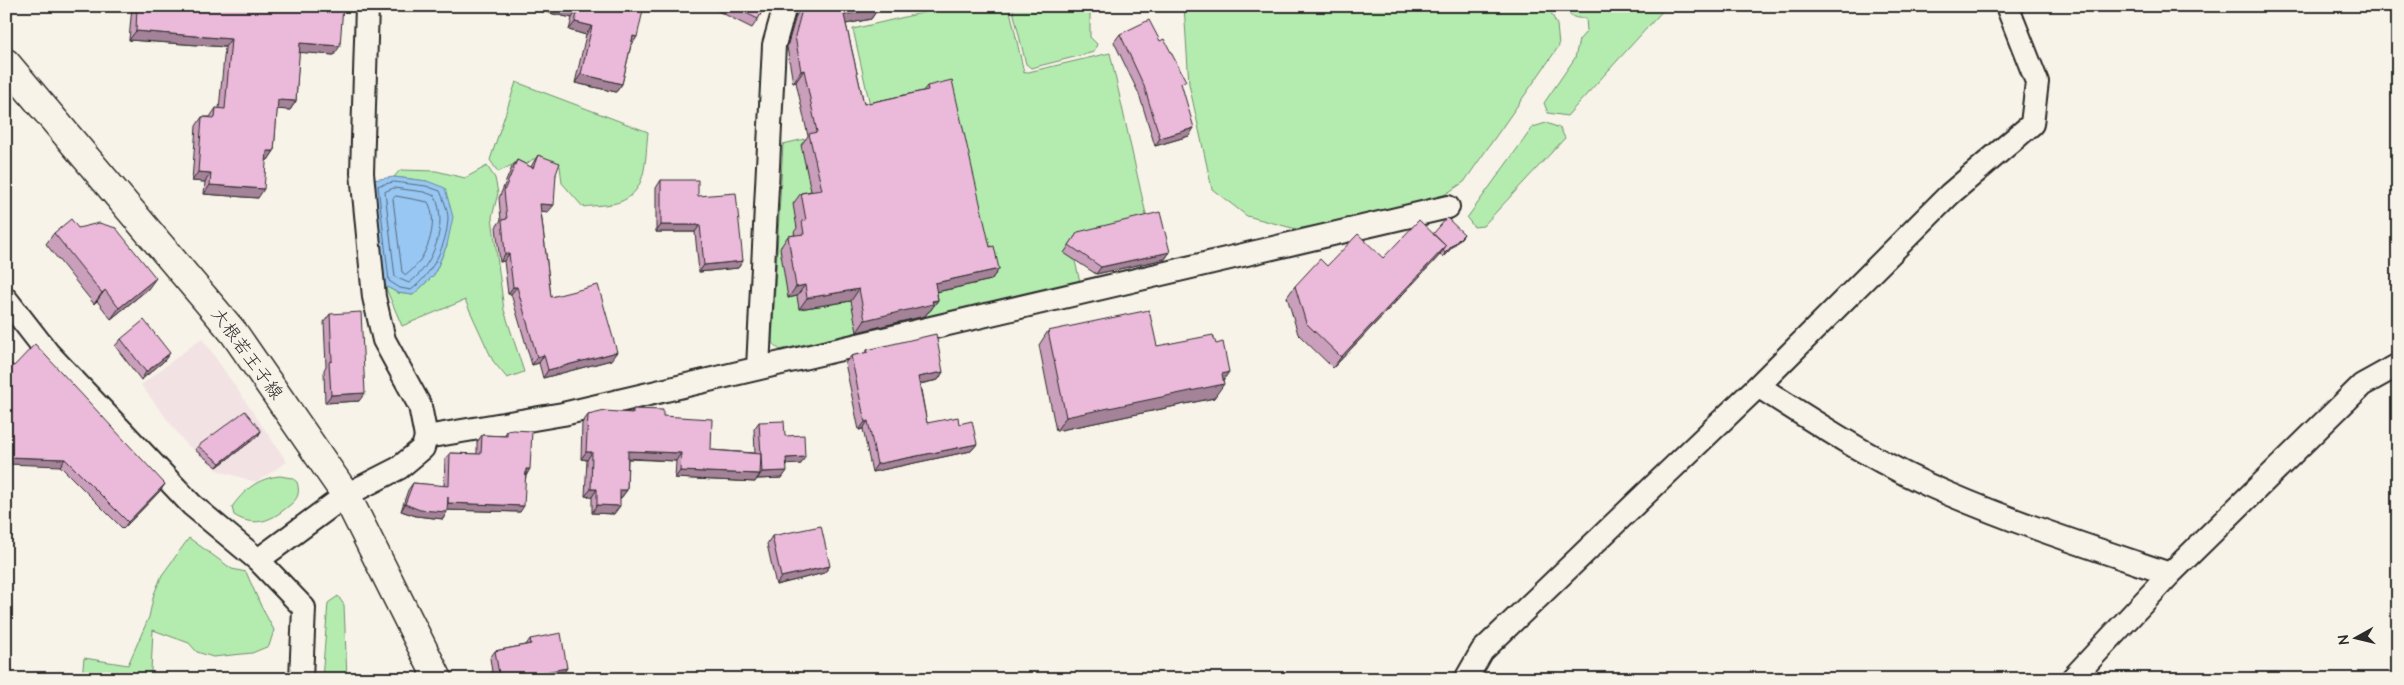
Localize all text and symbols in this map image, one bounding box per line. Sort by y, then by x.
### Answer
street label: 大根若王子線 [205,303,289,405]
north arrow [2332,612,2382,662]
text: N [2334,634,2355,645]

